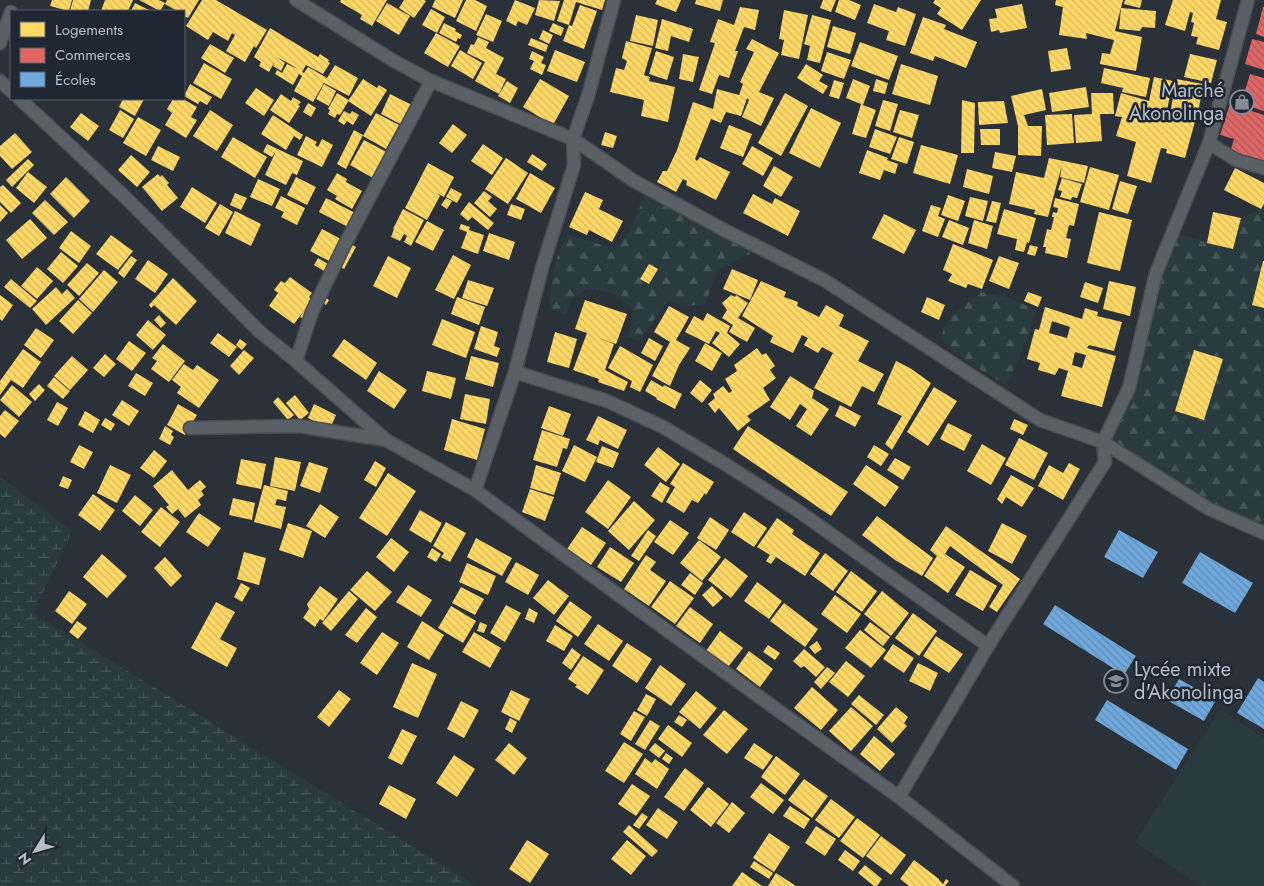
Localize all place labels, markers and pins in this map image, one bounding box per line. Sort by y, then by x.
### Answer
place label: Marché Akonolinga [1129,76,1224,128]
shop icon: Marché Akonolinga [1229,89,1255,115]
place label: Lycée mixte d'Akonolinga [1134,655,1243,707]
school or university icon: Lycée mixte d'Akonolinga [1103,668,1129,694]

